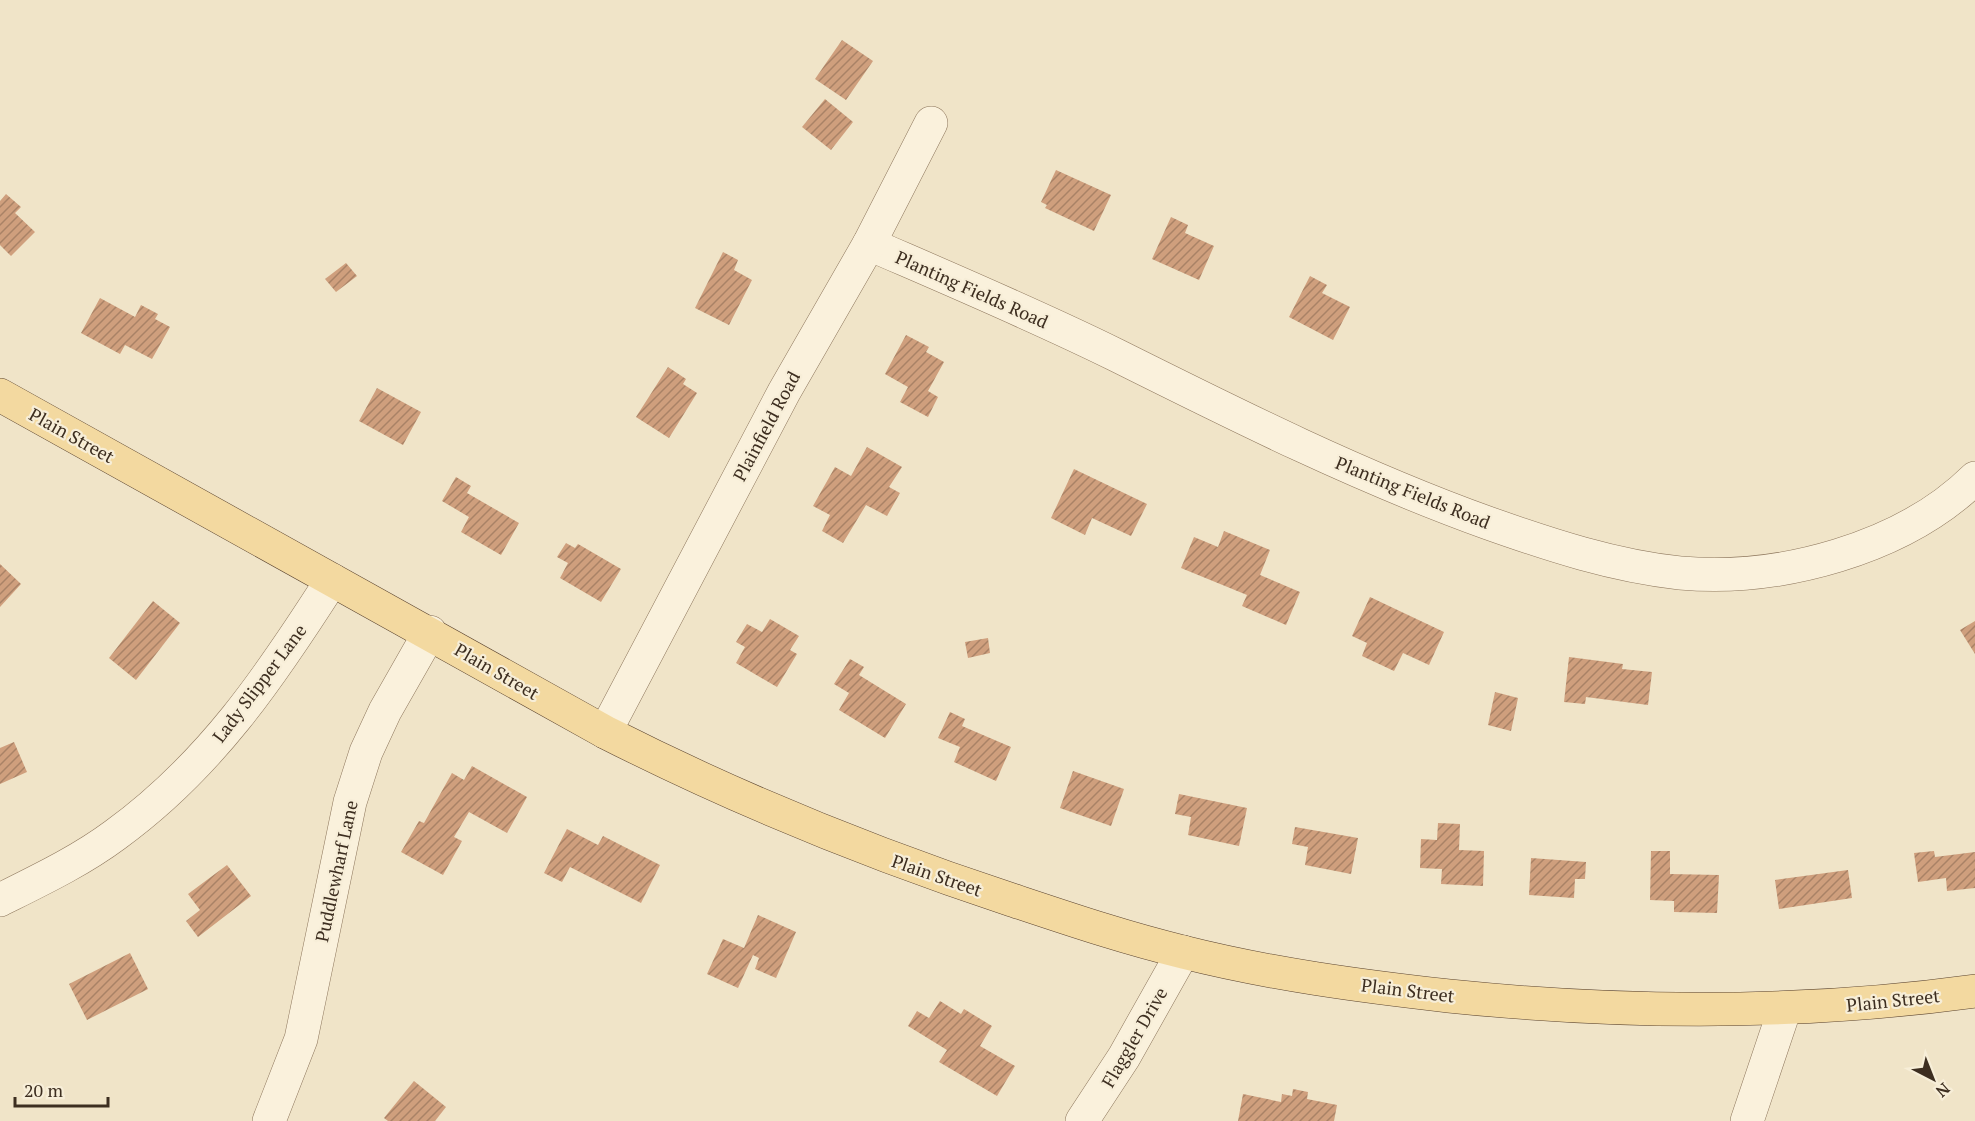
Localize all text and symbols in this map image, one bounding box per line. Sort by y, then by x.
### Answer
street label: Planting Fields Road [892,245,1052,333]
street label: Plainfield Road [727,367,805,485]
street label: Plain Street [25,402,119,468]
street label: Planting Fields Road [1332,450,1494,534]
street label: Lady Slipper Lane [207,619,311,747]
street label: Plain Street [450,637,544,705]
street label: Puddlewharf Lane [309,798,363,944]
street label: Plain Street [889,848,986,902]
street label: Plain Street [1360,972,1456,1008]
street label: Flaggler Drive [1096,983,1172,1091]
street label: Plain Street [1845,983,1941,1017]
north arrow [1903,1049,1963,1109]
scale bar [15,1070,108,1108]
text: 20 m [24,1078,64,1102]
text: N [1931,1078,1955,1102]

